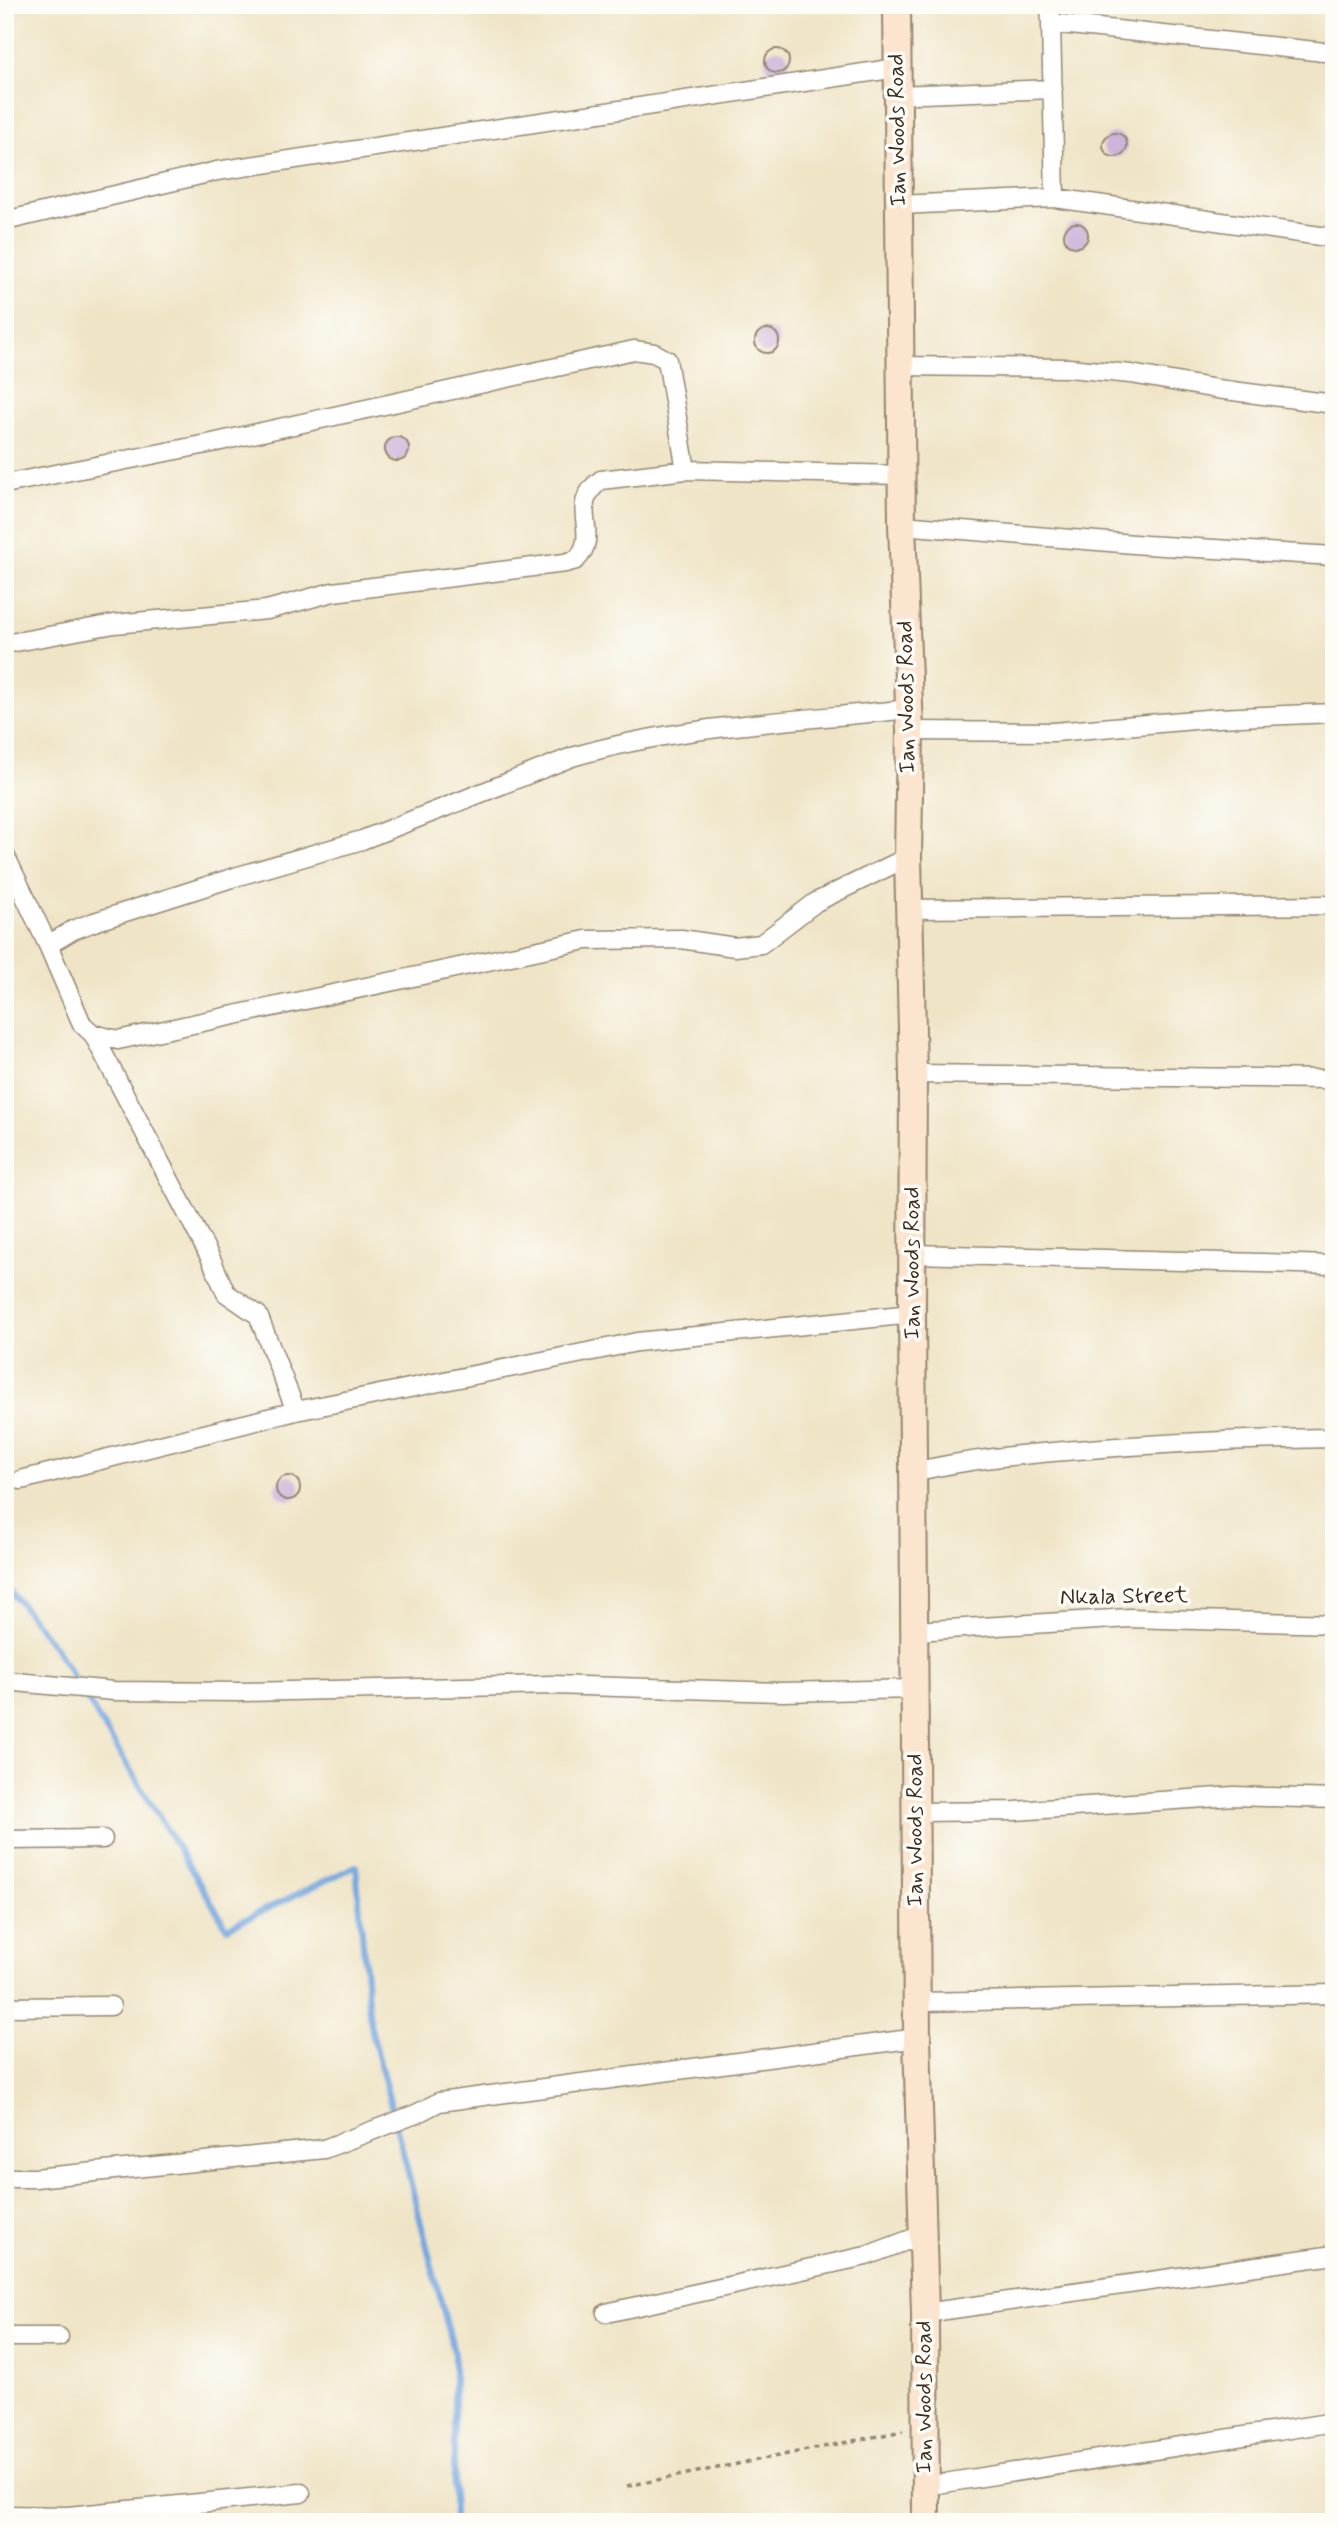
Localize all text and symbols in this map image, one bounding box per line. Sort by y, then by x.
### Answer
street label: Ian Woods Road [882,53,914,207]
street label: Ian Woods Road [891,620,923,774]
street label: Ian Woods Road [898,1187,928,1339]
street label: Nkala Street [1060,1581,1189,1613]
street label: Ian Woods Road [901,1754,931,1906]
street label: Ian Woods Road [910,2321,940,2473]

